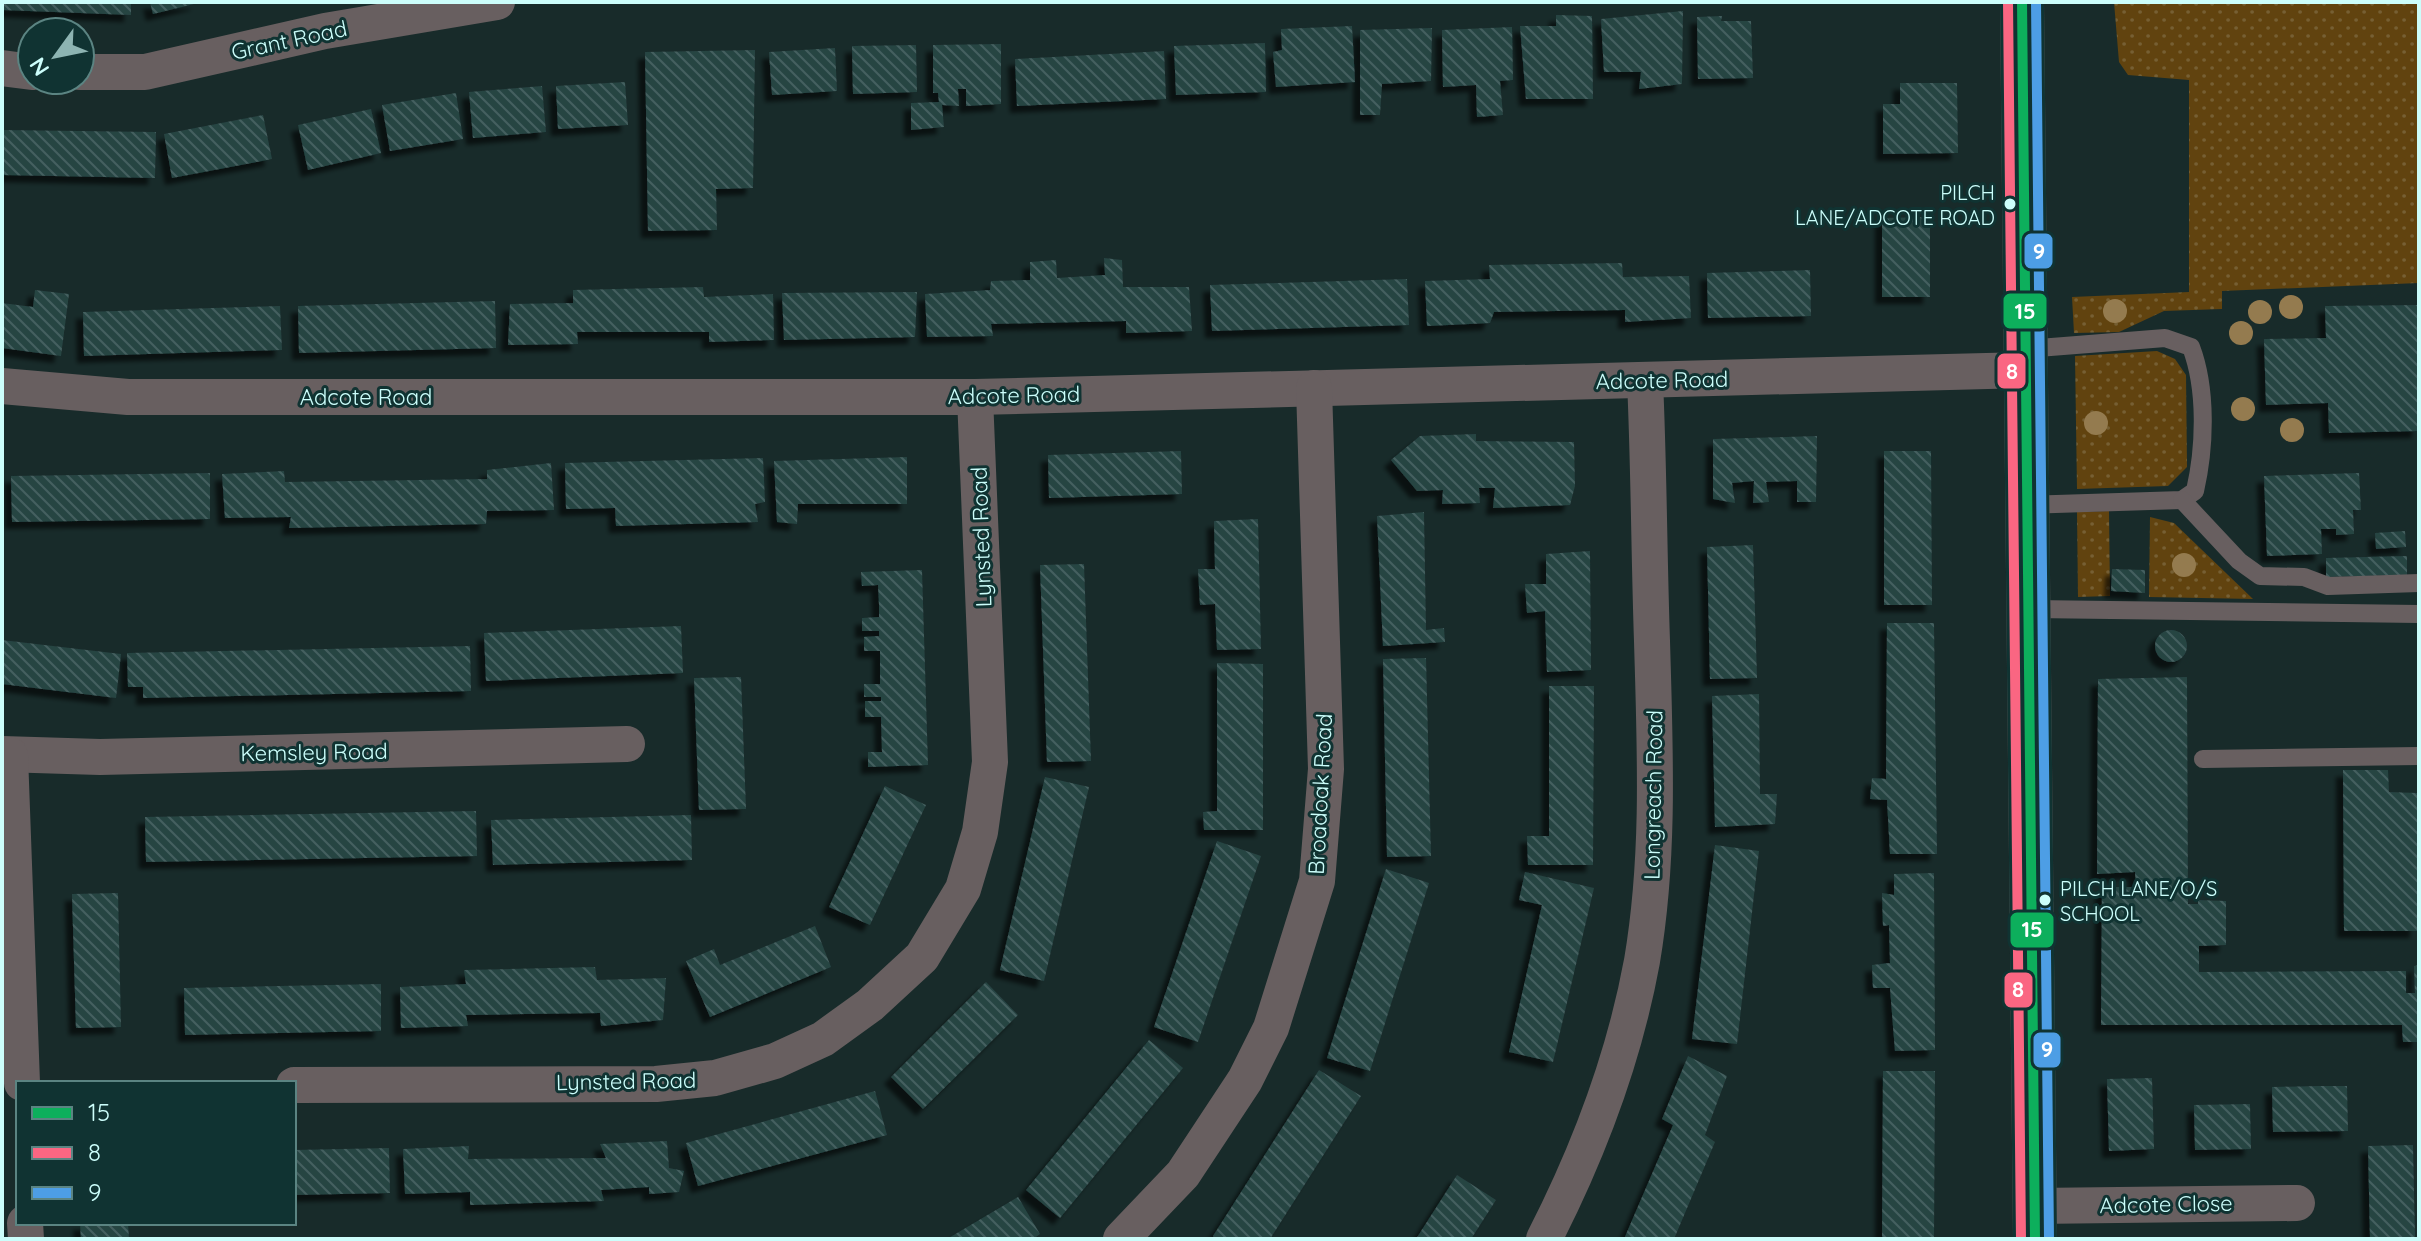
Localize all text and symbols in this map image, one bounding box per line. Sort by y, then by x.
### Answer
street label: Grant Road [229,14,349,66]
north arrow [16,16,96,96]
text: N [23,52,55,81]
place label: PILCH LANE/ADCOTE ROAD [1795,180,1995,230]
marker: PILCH LANE/ADCOTE ROAD [2002,196,2018,212]
line badge: 9 [2023,232,2054,270]
text: 9 [2033,237,2045,265]
line badge: 15 [2002,292,2048,330]
text: 15 [2014,297,2036,325]
line badge: 8 [1996,352,2027,390]
text: 8 [2006,357,2018,385]
street label: Adcote Road [1595,365,1729,395]
street label: Adcote Road [947,380,1081,410]
street label: Adcote Road [300,383,432,411]
street label: Lynsted Road [965,466,997,608]
street label: Longreach Road [1638,710,1668,880]
street label: Broadoak Road [1302,713,1338,875]
street label: Kemsley Road [240,737,388,767]
place label: PILCH LANE/O/S SCHOOL [2060,876,2217,926]
marker: PILCH LANE/O/S SCHOOL [2037,892,2053,908]
line badge: 15 [2009,911,2055,949]
text: 15 [2021,915,2043,943]
line badge: 8 [2003,971,2034,1009]
text: 8 [2012,975,2024,1003]
line badge: 9 [2032,1031,2062,1069]
text: 9 [2041,1035,2053,1063]
street label: Lynsted Road [556,1066,696,1096]
legend [16,1081,296,1225]
text: 15 [88,1097,110,1127]
text: 8 [88,1137,101,1167]
text: 9 [88,1177,101,1207]
street label: Adcote Close [2099,1189,2233,1219]

